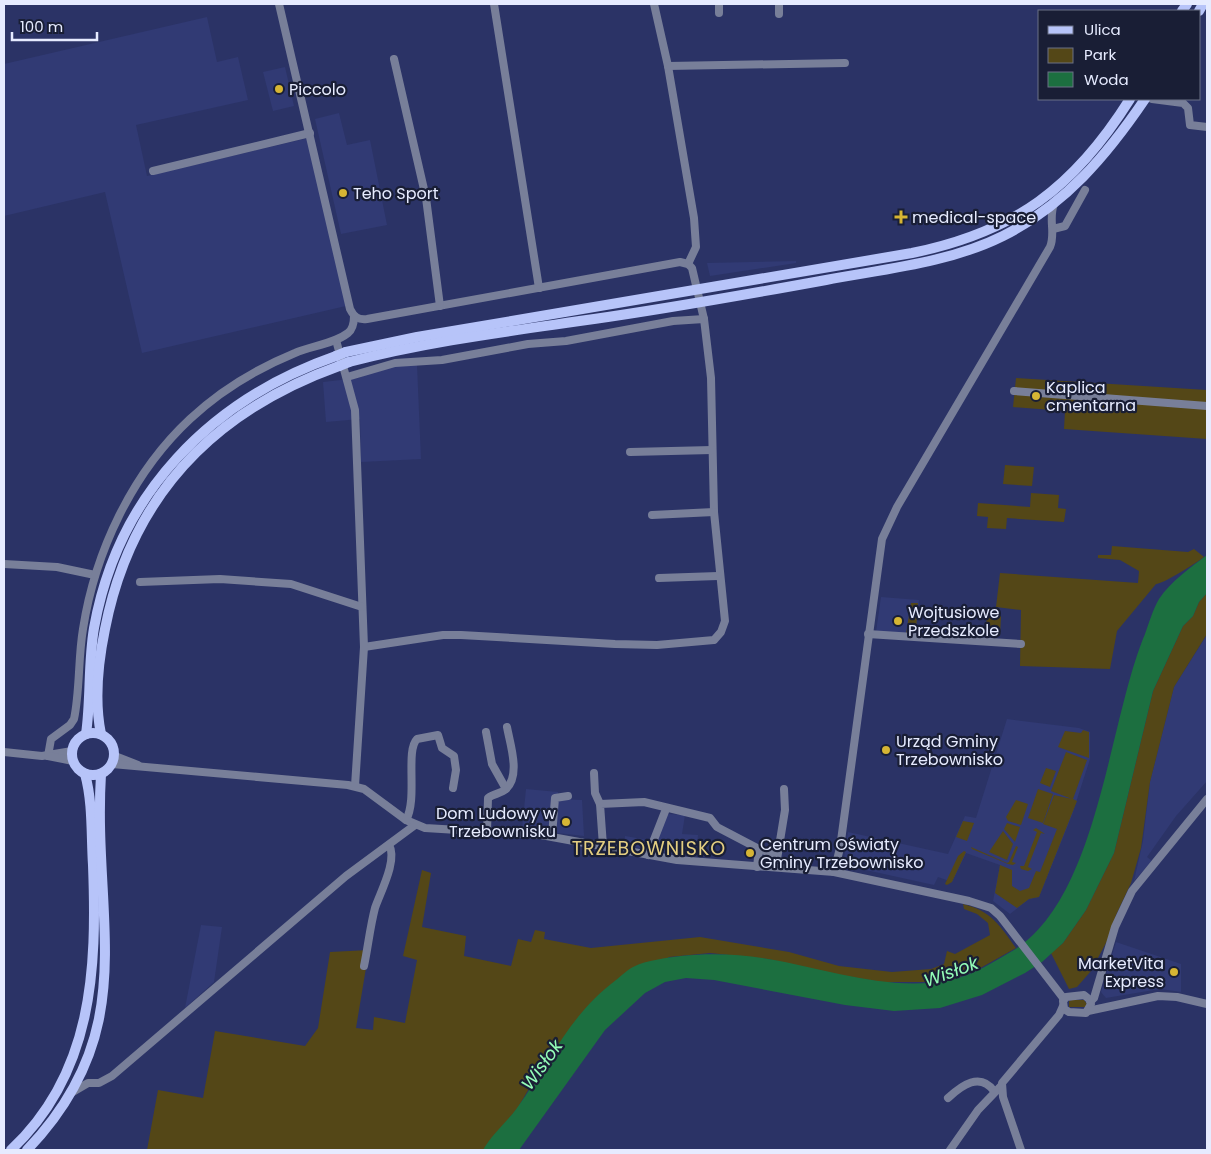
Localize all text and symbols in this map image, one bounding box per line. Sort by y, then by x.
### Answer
scale bar [12,10,98,42]
legend [1038,10,1201,100]
text: 100 m [20,16,63,37]
text: Ulica [1084,19,1121,40]
text: Park [1084,44,1116,65]
text: Woda [1084,69,1129,90]
place label: Piccolo [289,78,346,101]
marker: Piccolo [273,83,285,95]
place label: Teho Sport [353,182,439,205]
marker: Teho Sport [337,187,349,199]
place label: medical-space [912,206,1036,229]
marker: medical-space [894,210,908,224]
place label: Kaplica cmentarna [1046,376,1136,417]
marker: Kaplica cmentarna [1030,390,1042,402]
place label: Wojtusiowe Przedszkole [908,601,1000,642]
marker: Wojtusiowe Przedszkole [892,615,904,627]
place label: Urząd Gminy Trzebownisko [896,730,1003,771]
marker: Urząd Gminy Trzebownisko [880,744,892,756]
place label: Dom Ludowy w Trzebownisku [436,802,556,843]
marker: Dom Ludowy w Trzebownisku [560,816,572,828]
place label: Centrum Oświaty Gminy Trzebownisko [760,833,923,874]
district label: TRZEBOWNISKO [572,835,726,862]
marker: Centrum Oświaty Gminy Trzebownisko [744,847,756,859]
water label: Wisłok [920,950,982,993]
place label: MarketVita Express [1078,952,1164,993]
marker: MarketVita Express [1168,966,1180,978]
water label: Wisłok [515,1034,569,1095]

